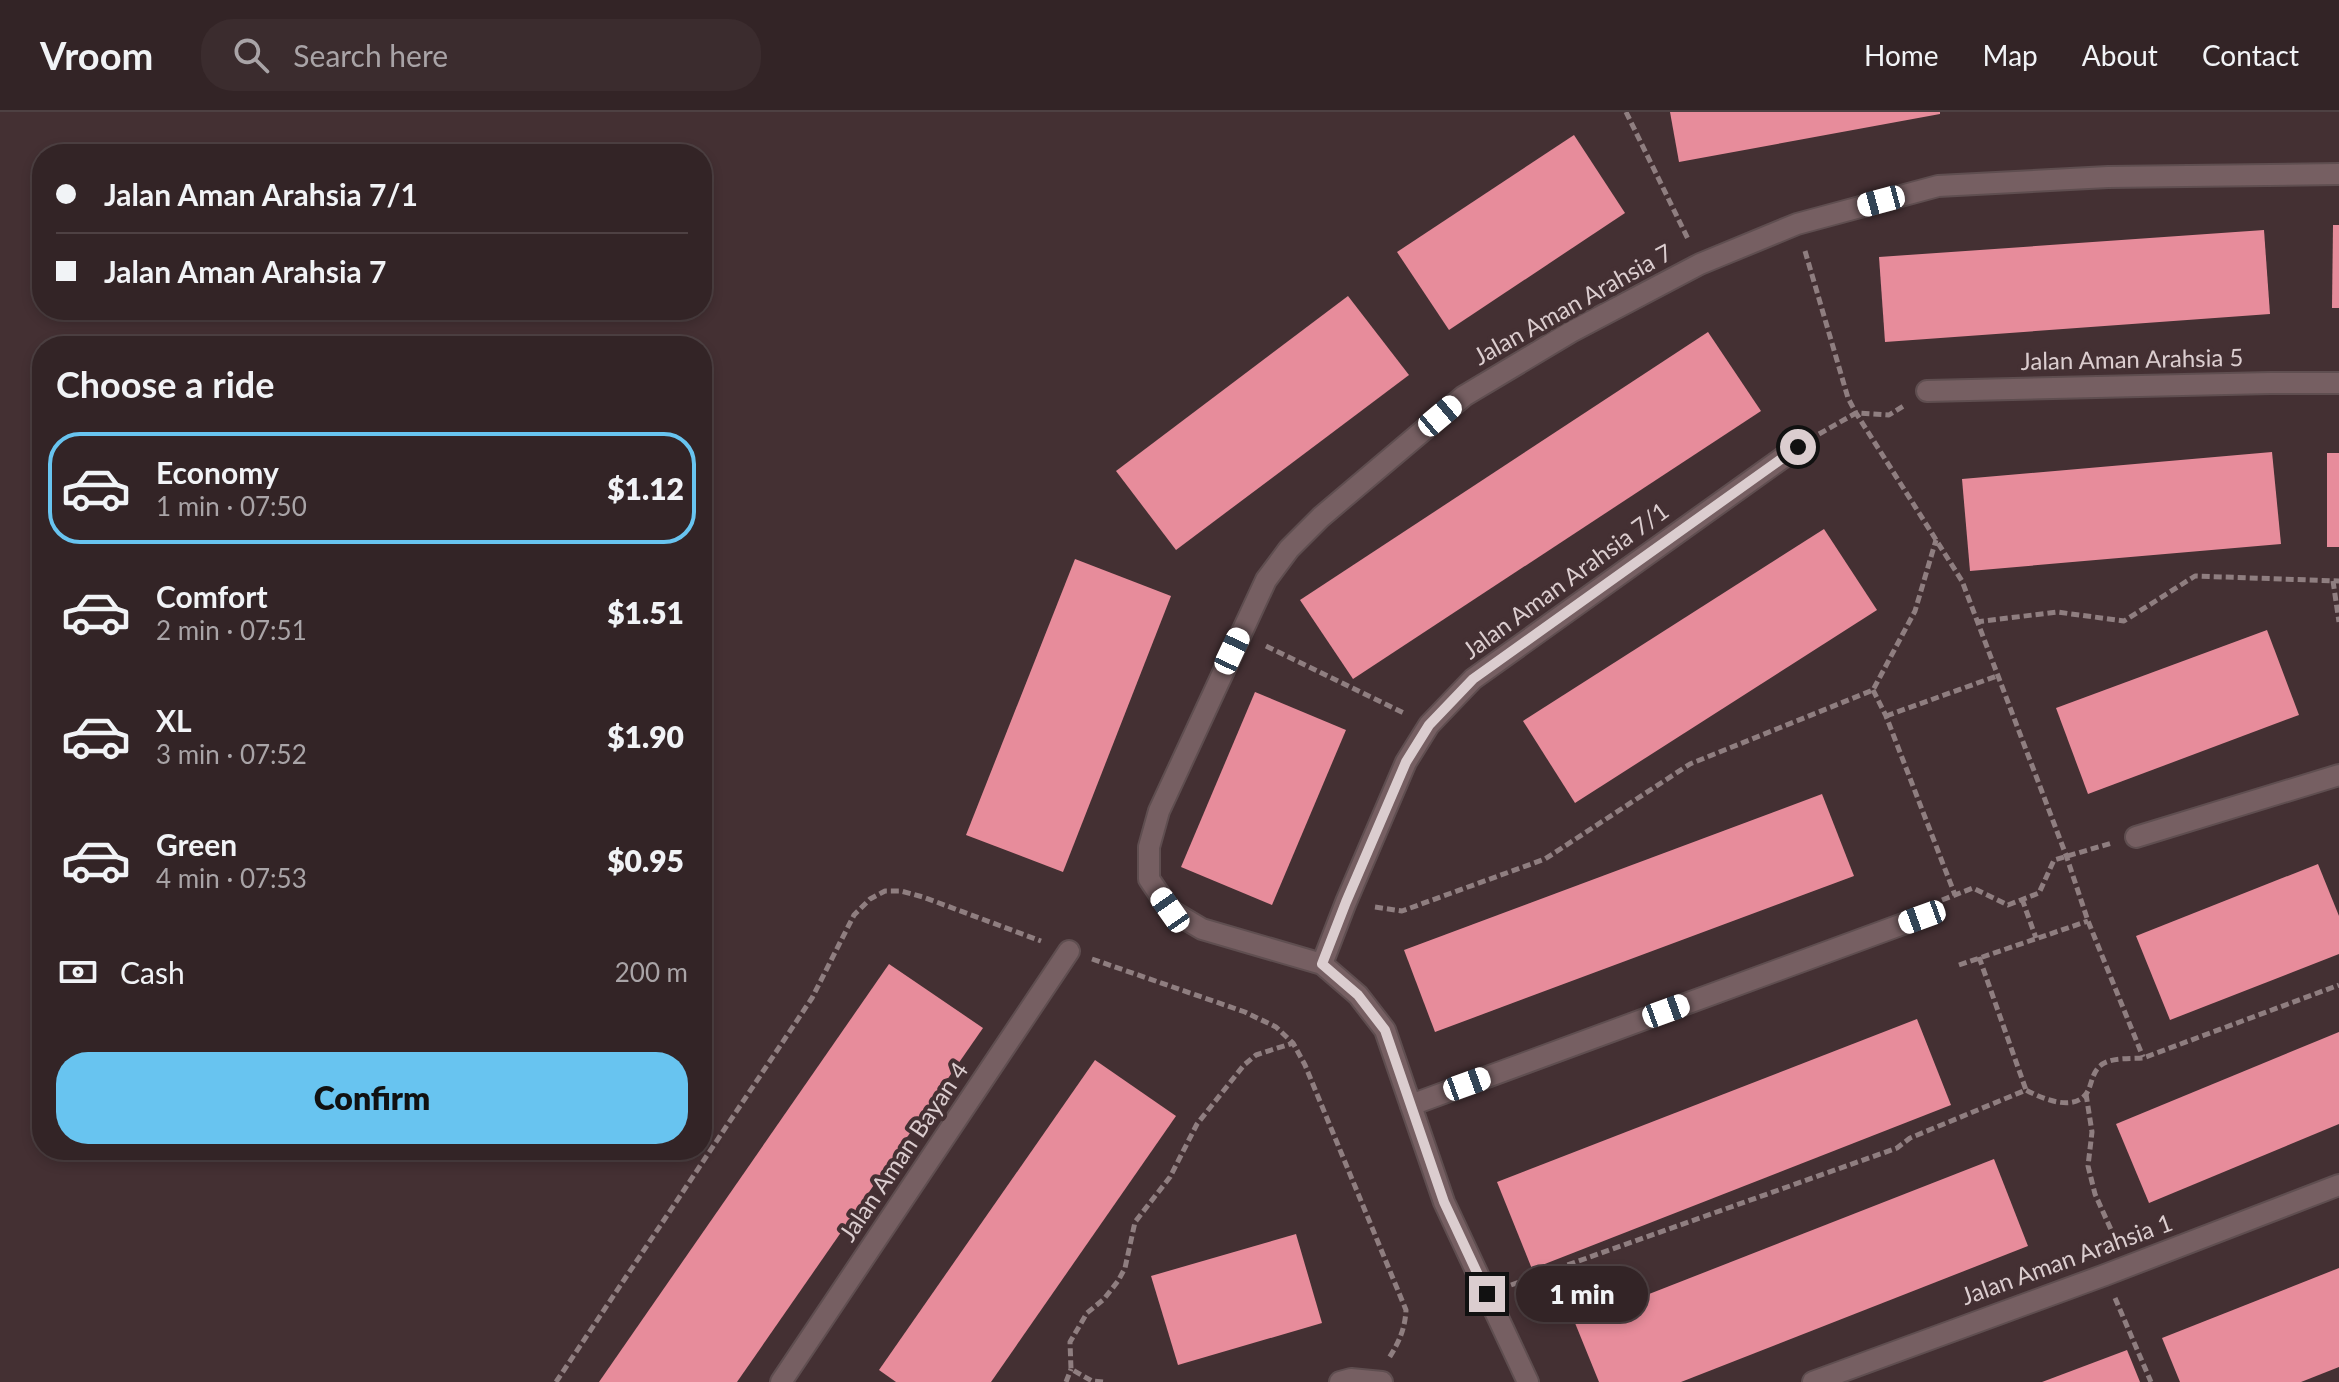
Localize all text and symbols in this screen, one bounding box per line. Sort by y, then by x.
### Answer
search box [201,19,761,91]
text: Vroom [40,32,153,78]
icon: search [229,33,273,77]
text: Search here [293,37,448,73]
text: Home [1864,38,1939,72]
text: Map [1983,38,2038,72]
text: About [2082,38,2158,72]
text: Contact [2202,38,2299,72]
text: Jalan Aman Arahsia 7/1 [104,176,418,212]
car [1855,183,1907,219]
street label: Jalan Aman Arahsia 7 [1468,237,1677,370]
text: Jalan Aman Arahsia 7 [104,253,386,289]
street label: Jalan Aman Arahsia 5 [2020,342,2244,375]
text: Choose a ride [56,362,275,406]
car [1414,391,1466,441]
route start [1780,429,1816,465]
icon: car [60,452,132,524]
text: Economy [156,454,279,490]
text: $1.12 [607,470,684,506]
text: 1 min · 07:50 [156,490,307,522]
street label: Jalan Aman Arahsia 7/1 [1456,495,1674,664]
icon: car [60,576,132,648]
text: Comfort [156,578,268,614]
text: $1.51 [607,594,684,630]
text: 2 min · 07:51 [156,614,307,646]
car [1211,624,1253,678]
icon: car [60,700,132,772]
text: XL [156,702,192,738]
text: $1.90 [607,718,684,754]
text: 3 min · 07:52 [156,738,307,770]
icon: car [60,824,132,896]
text: Green [156,826,237,862]
text: $0.95 [607,842,684,878]
text: 4 min · 07:53 [156,862,307,894]
car [1146,883,1194,937]
car [1895,898,1949,936]
icon: cash [56,950,100,994]
text: Cash [120,954,185,990]
text: 200 m [615,956,688,988]
car [1639,992,1693,1030]
button: Confirm [56,1052,688,1144]
street label: Jalan Aman Bayan 4 [832,1056,973,1246]
car [1440,1065,1494,1103]
street label: Jalan Aman Arahsia 1 [1957,1207,2176,1310]
callout: 1 min [1515,1266,1647,1322]
route end [1469,1276,1505,1312]
text: 1 min [1550,1278,1614,1310]

